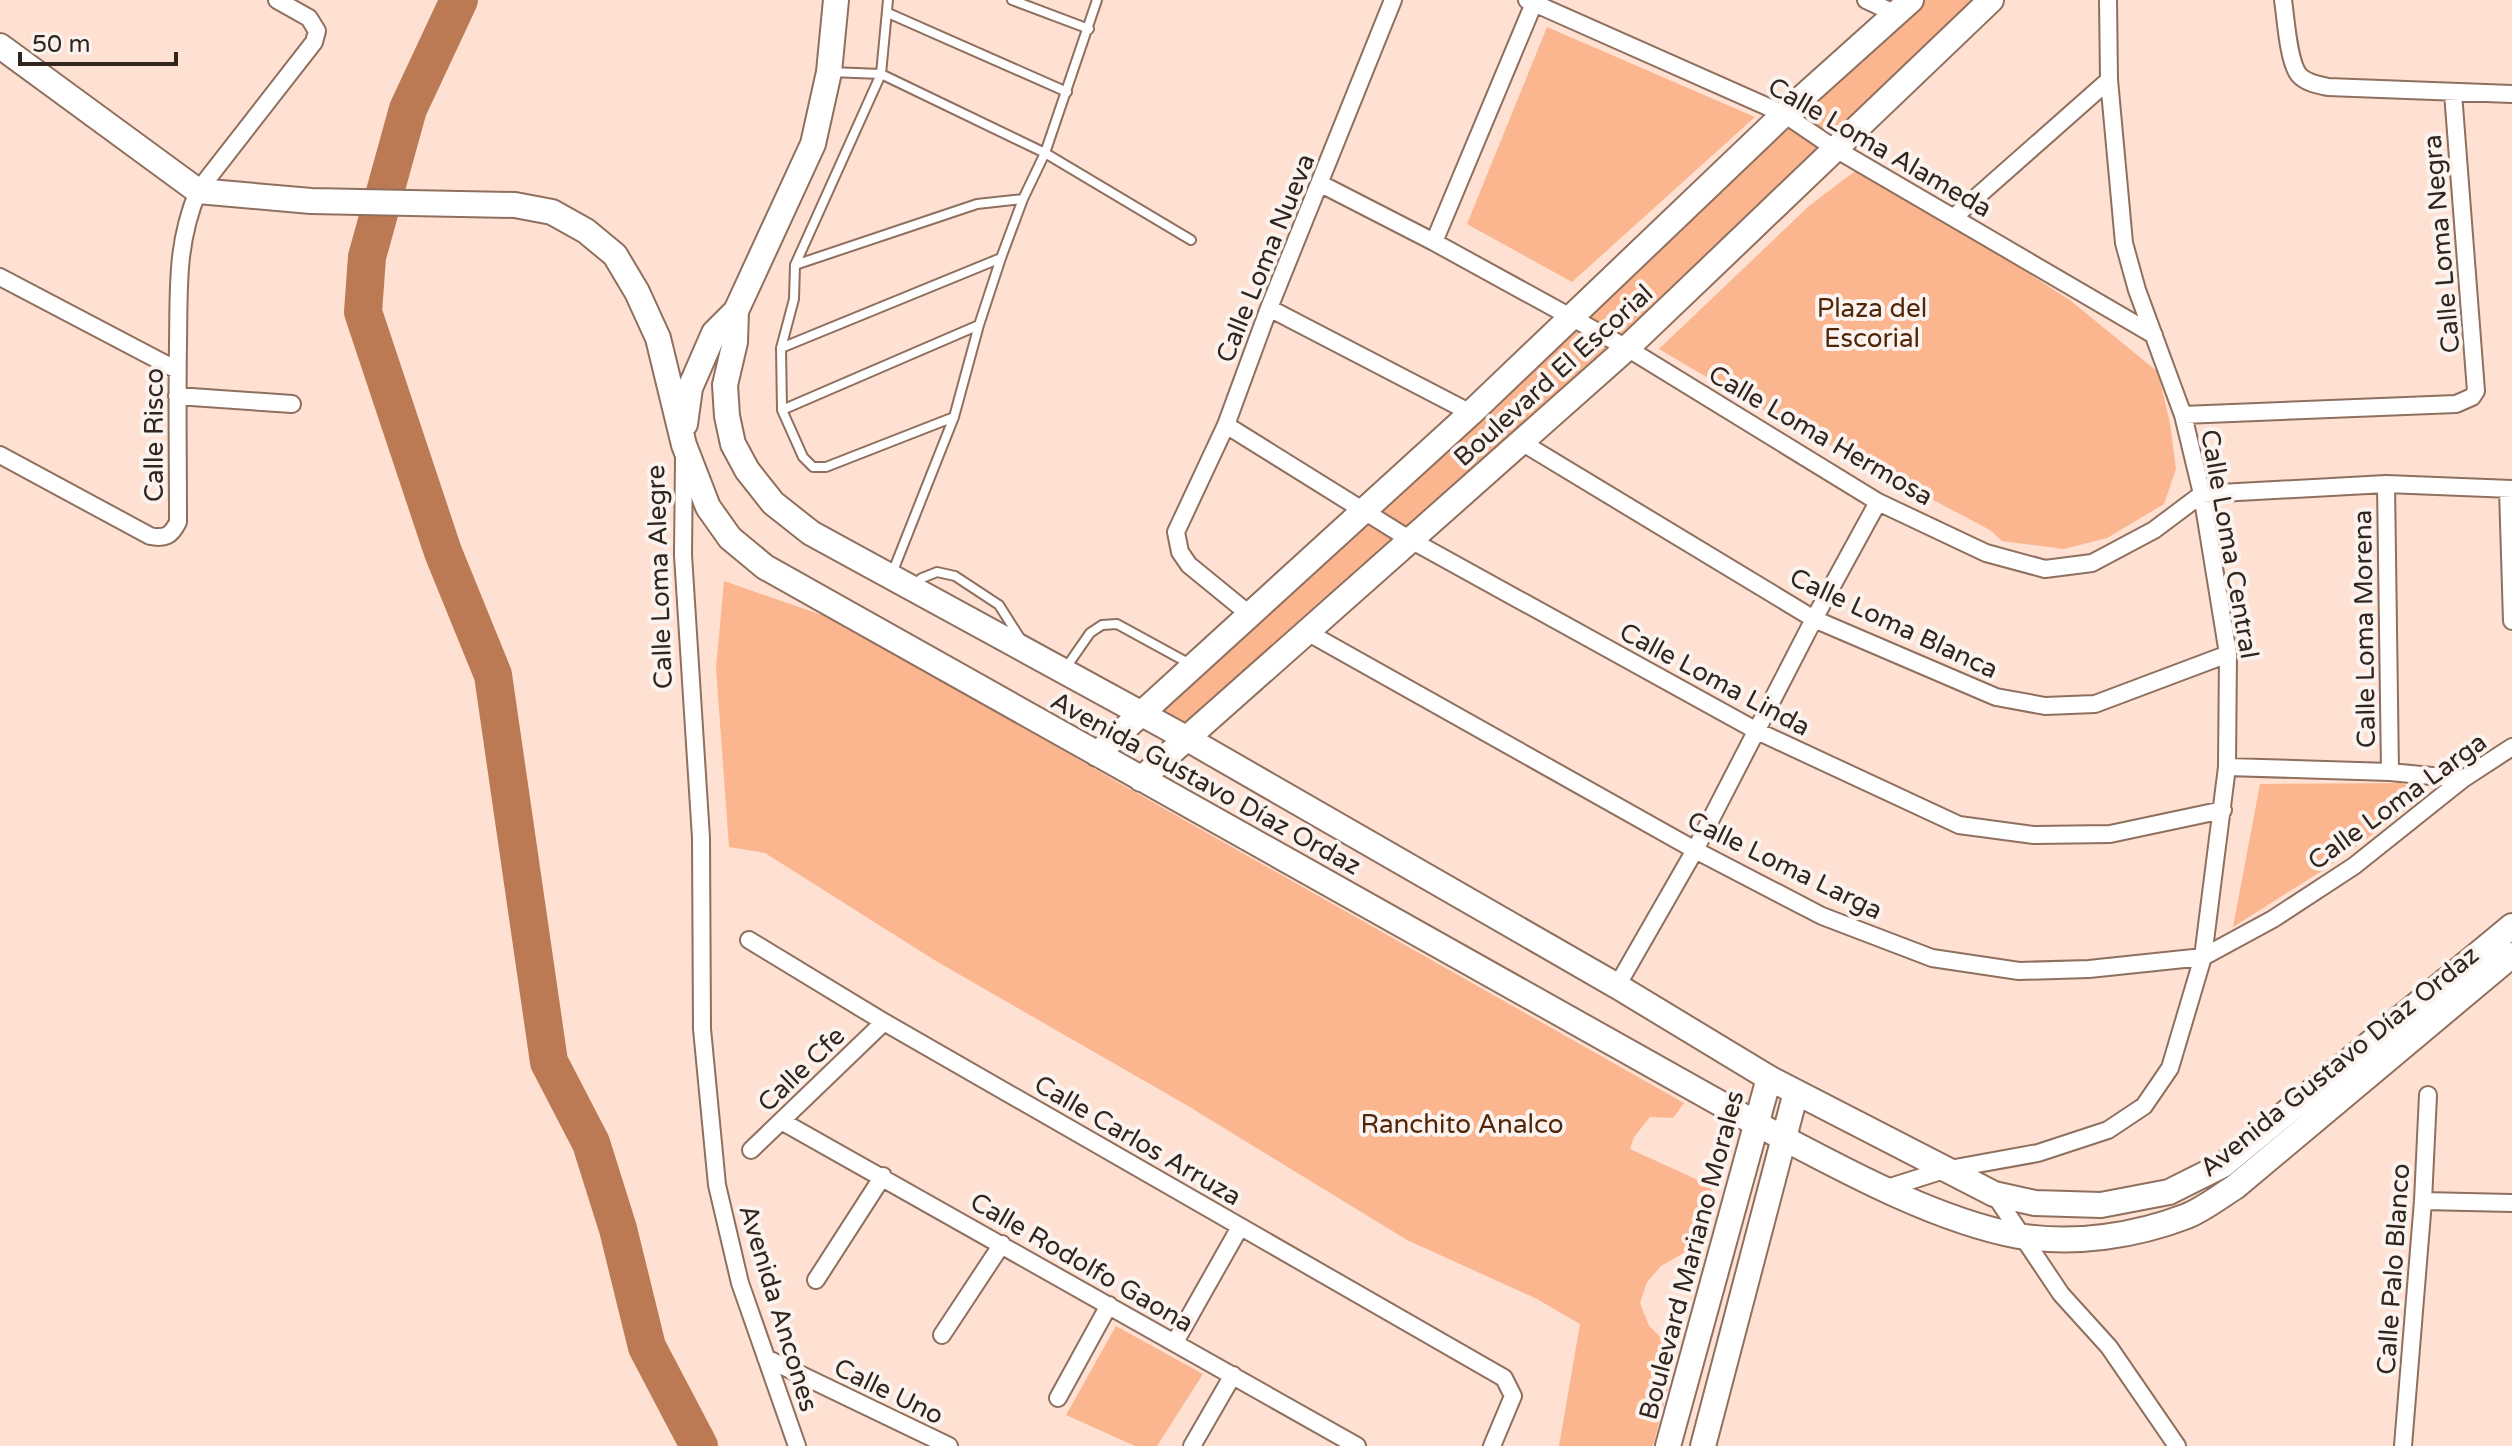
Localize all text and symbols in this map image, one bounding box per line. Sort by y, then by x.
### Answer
scale bar [20,16,176,66]
text: 50 m [32,30,90,59]
street label: Calle Loma Alameda [1762,71,1997,224]
street label: Calle Loma Negra [2416,133,2466,355]
street label: Calle Loma Nueva [1209,149,1321,367]
street label: Boulevard El Escorial [1447,278,1659,473]
park label: Plaza del Escorial [1817,293,1927,354]
street label: Calle Loma Hermosa [1703,359,1938,512]
street label: Calle Risco [139,368,170,502]
street label: Calle Loma Central [2194,427,2265,661]
street label: Calle Loma Alegre [640,464,679,690]
street label: Calle Loma Morena [2347,510,2382,748]
street label: Calle Loma Blanca [1785,562,2003,685]
street label: Calle Loma Linda [1614,616,1815,743]
street label: Avenida Gustavo Díaz Ordaz [1045,685,1366,882]
street label: Calle Loma Larga [2302,726,2493,877]
street label: Calle Loma Larga [1682,805,1887,926]
street label: Avenida Gustavo Díaz Ordaz [2194,939,2485,1183]
street label: Calle Cfe [751,1020,851,1118]
street label: Calle Carlos Arruza [1029,1069,1247,1212]
street label: Boulevard Mariano Morales [1633,1087,1750,1423]
park label: Ranchito Analco [1360,1109,1564,1140]
street label: Calle Palo Blanco [2371,1162,2416,1376]
street label: Calle Rodolfo Gaona [965,1186,1199,1339]
street label: Avenida Ancones [732,1201,825,1415]
street label: Calle Uno [829,1352,949,1431]

